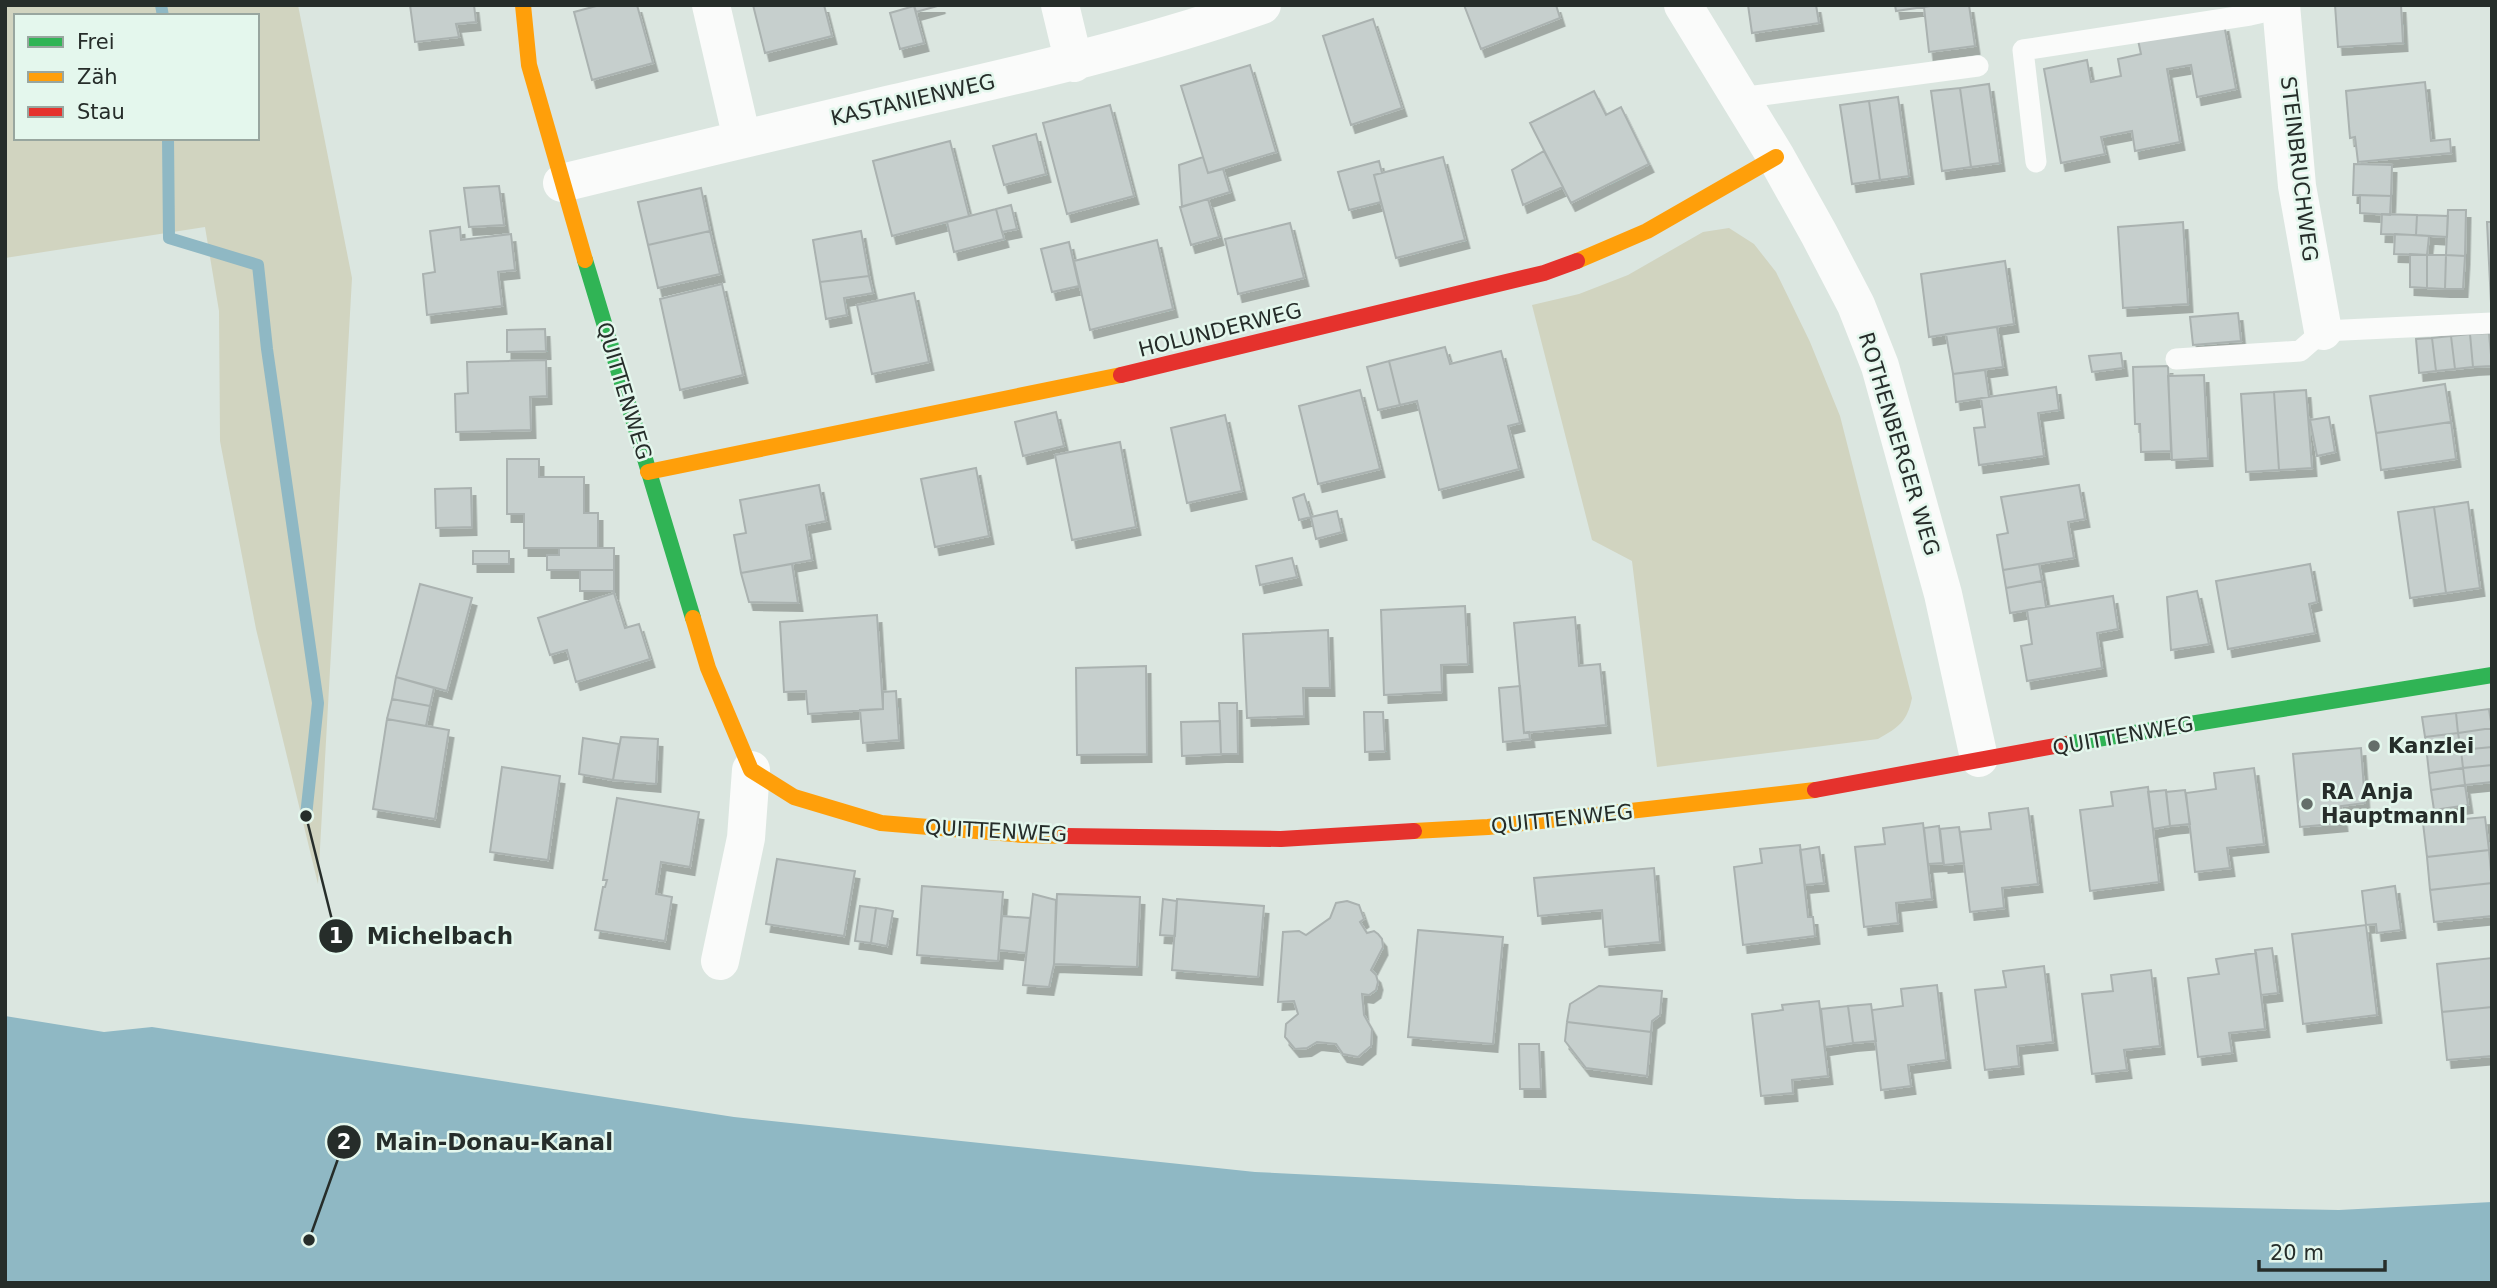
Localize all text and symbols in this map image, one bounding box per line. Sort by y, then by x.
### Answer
legend [14,14,259,140]
text: Frei [77,30,114,54]
text: Zäh [77,65,118,89]
street label: KASTANIENWEG [829,69,997,131]
street label: STEINBRUCHWEG [2276,75,2322,263]
text: Stau [77,100,125,124]
street label: HOLUNDERWEG [1136,298,1304,362]
street label: QUITTENWEG [592,319,656,463]
street label: ROTHENBERGER WEG [1854,330,1944,558]
street label: QUITTENWEG [2051,712,2195,760]
place label: Kanzlei [2388,734,2474,758]
marker: Kanzlei [2366,738,2382,754]
place label: RA Anja Hauptmannl [2321,780,2466,828]
marker: RA Anja Hauptmannl [2299,796,2315,812]
street label: QUITTENWEG [1490,800,1634,838]
street label: QUITTENWEG [924,815,1068,847]
callout: Michelbach [318,914,528,958]
text: Michelbach [367,923,513,949]
text: 1 [329,924,343,948]
callout: Main-Donau-Kanal [326,1120,627,1164]
text: Main-Donau-Kanal [375,1129,613,1155]
text: 2 [337,1130,351,1154]
scale bar [2259,1228,2385,1272]
text: 20 m [2270,1241,2324,1265]

